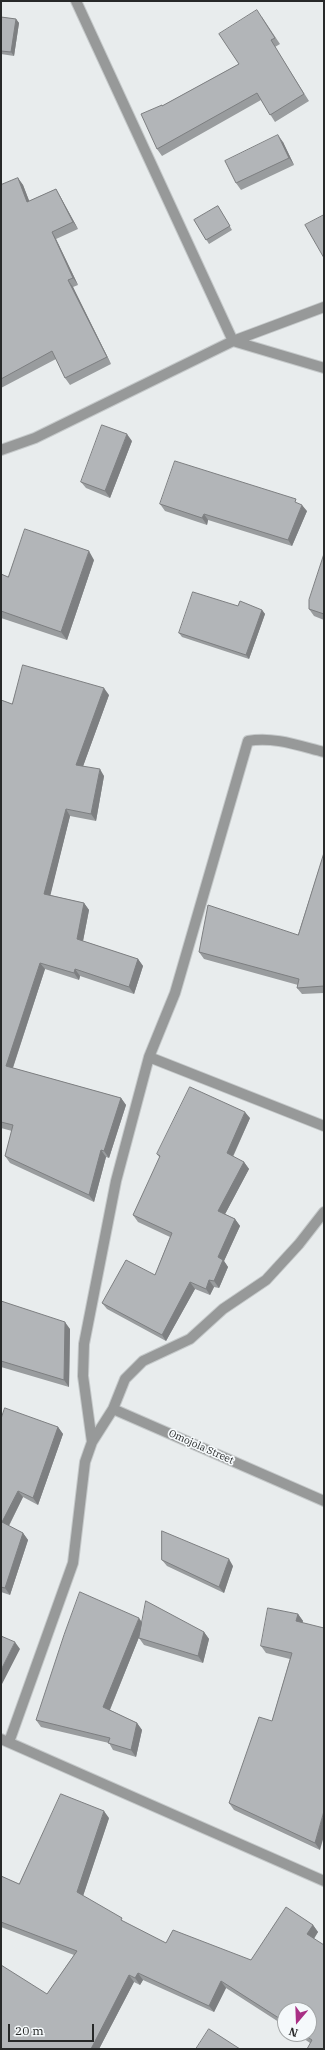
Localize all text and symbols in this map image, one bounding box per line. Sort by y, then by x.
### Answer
street label: Omojola Street [167,1427,235,1467]
north arrow [277,2002,317,2042]
scale bar [10,2016,96,2042]
text: 20 m [15,2023,44,2038]
text: N [287,2024,300,2040]

